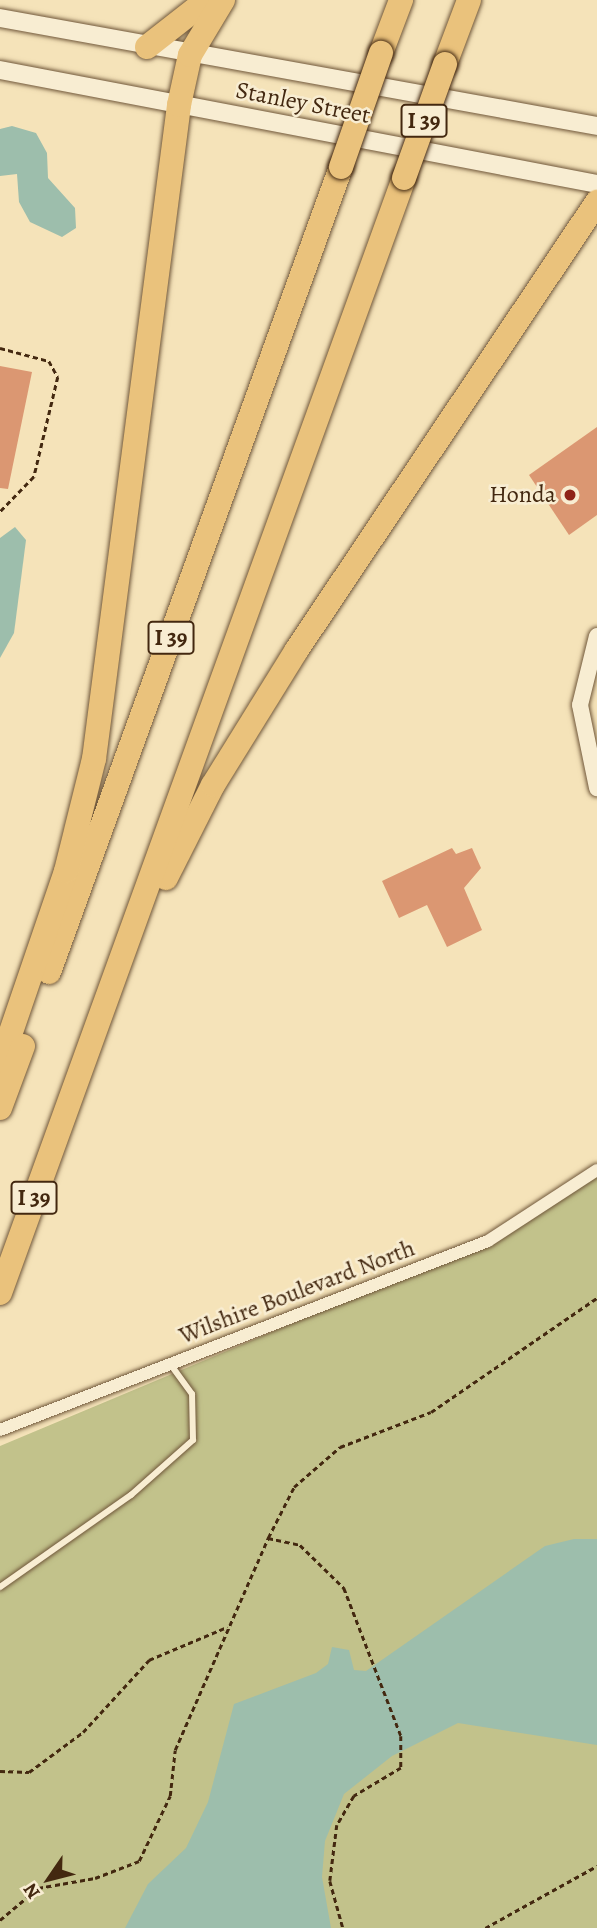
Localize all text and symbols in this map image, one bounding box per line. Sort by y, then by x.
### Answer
street label: Stanley Street [233,76,373,130]
road number: I 39 [400,102,448,140]
place label: Honda [489,481,556,509]
marker: Honda [562,487,578,503]
road number: I 39 [146,618,196,658]
road number: I 39 [9,1178,58,1218]
street label: Wilshire Boulevard North [175,1234,419,1350]
north arrow [14,1844,84,1914]
text: N [17,1878,46,1904]

